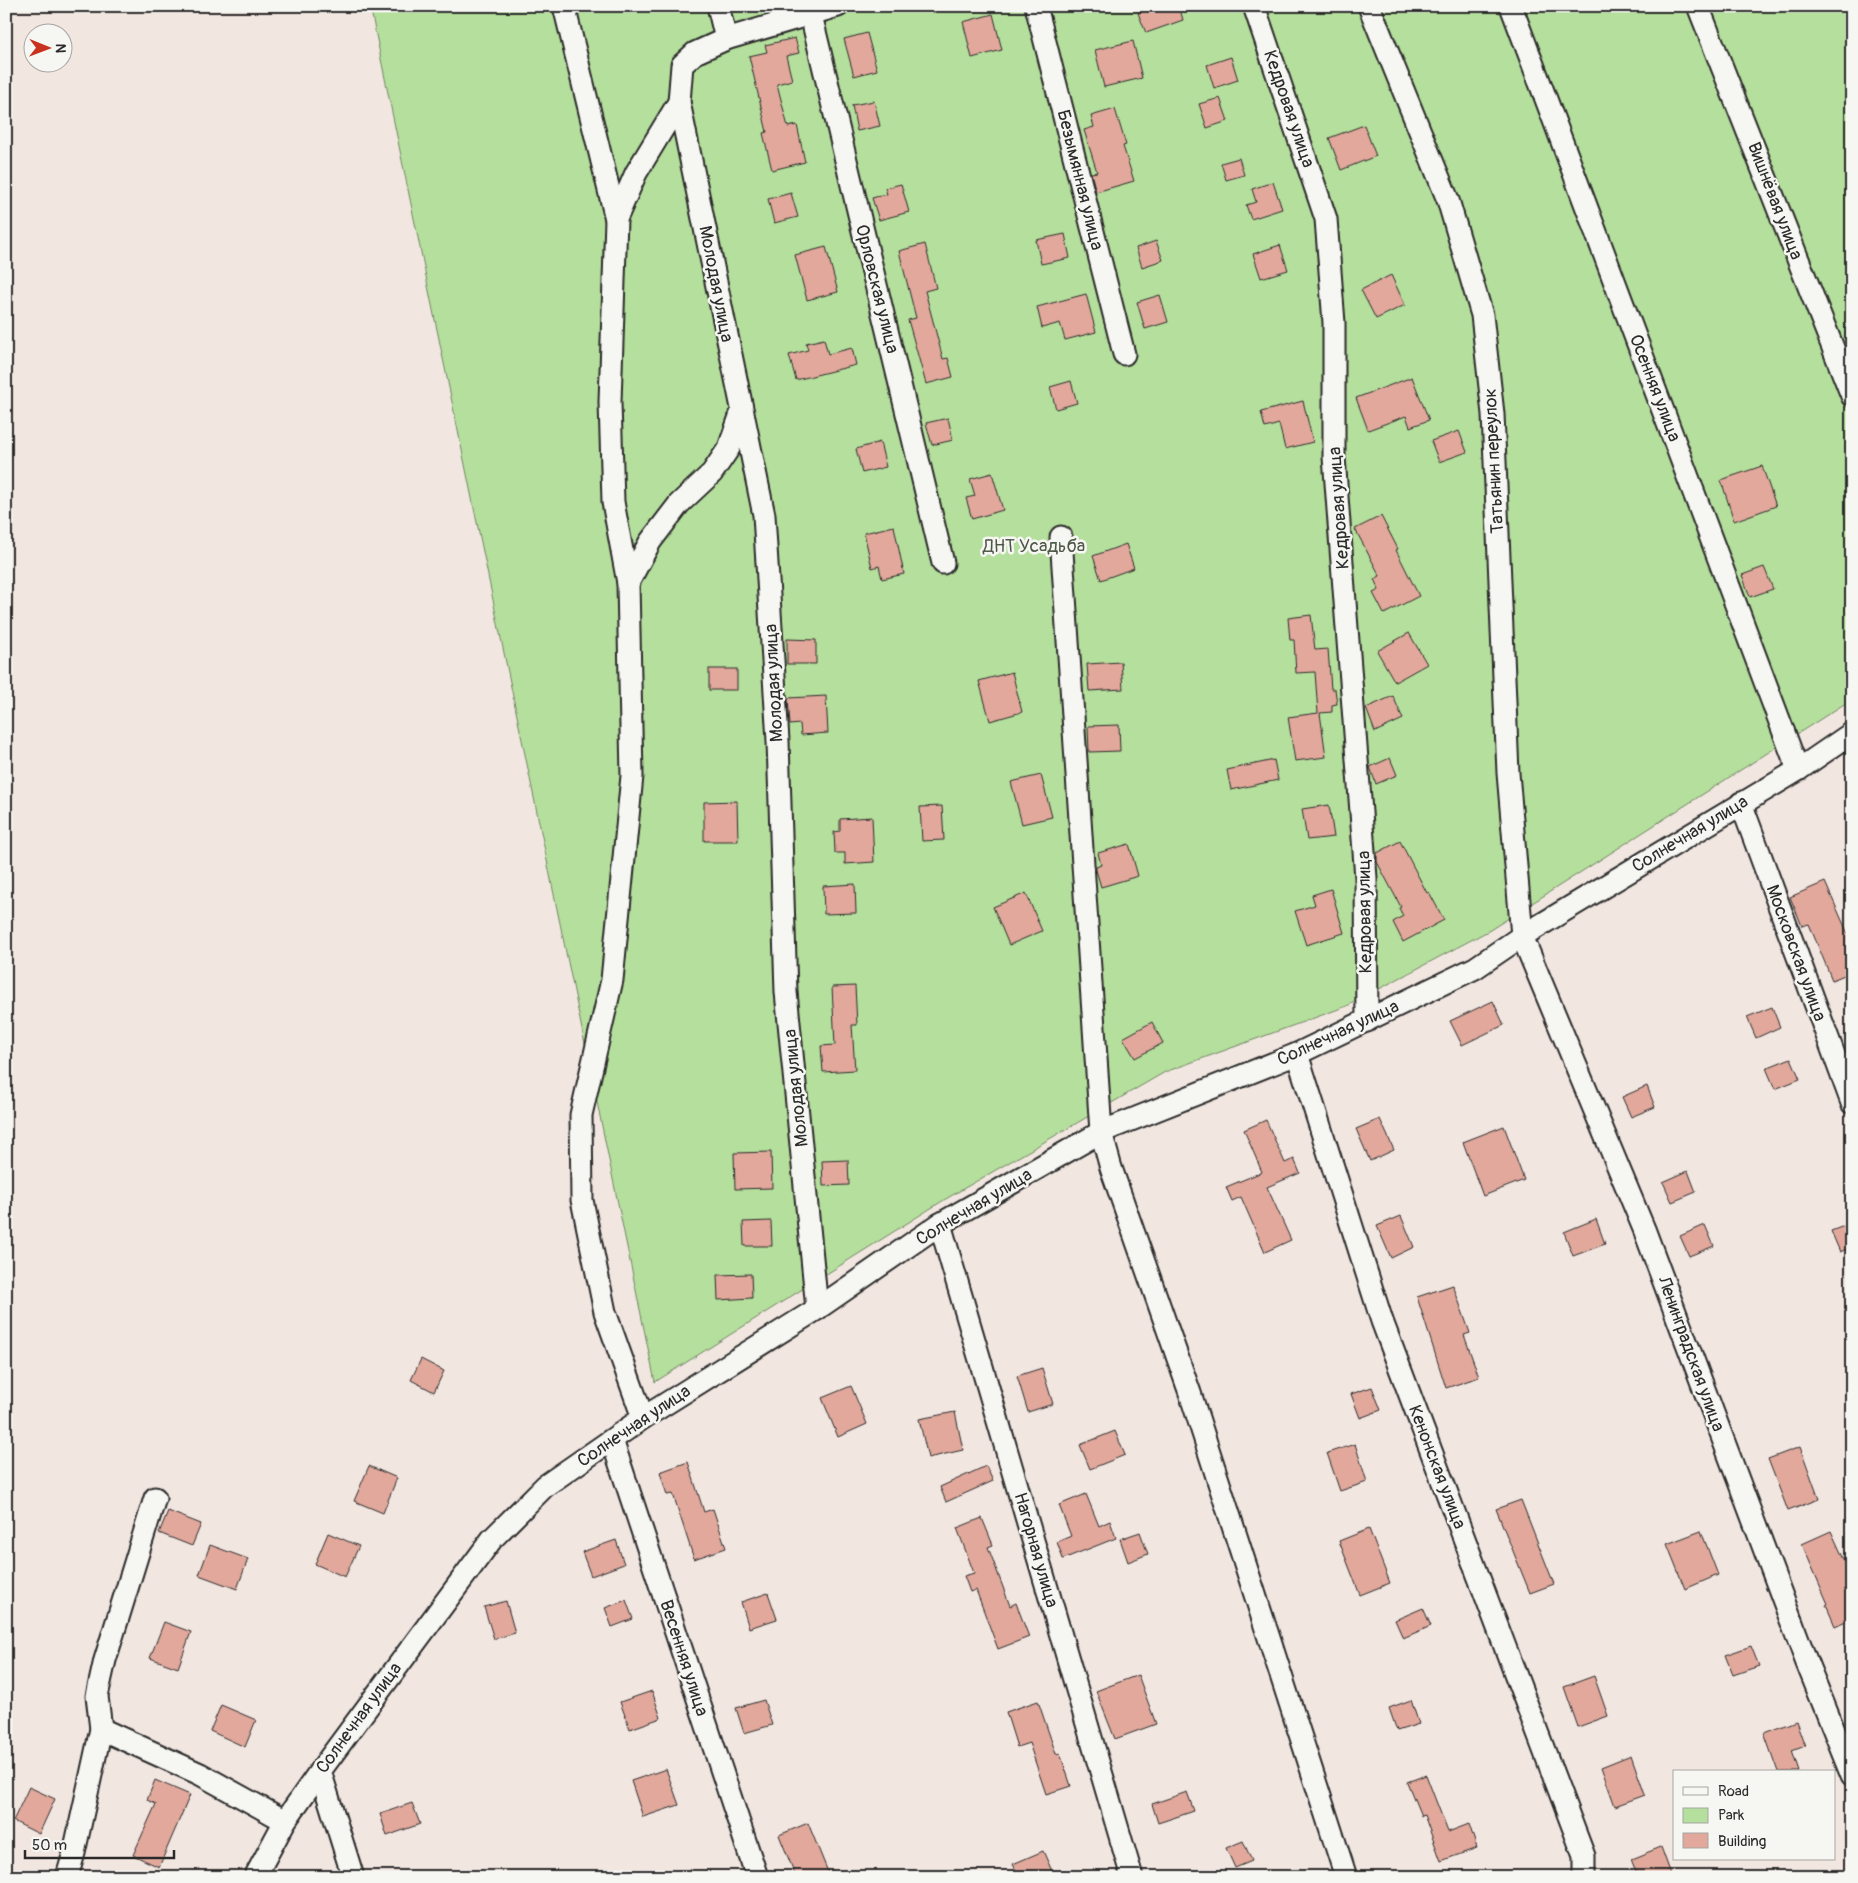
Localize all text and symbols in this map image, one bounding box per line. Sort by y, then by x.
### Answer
north arrow [22,22,72,72]
text: N [52,43,69,53]
street label: Кедровая улица [1258,47,1320,171]
street label: Безымянная улица [1051,107,1109,253]
street label: Вишнёвая улица [1742,139,1808,263]
street label: Орловская улица [850,222,904,356]
street label: Молодая улица [693,224,739,344]
street label: Осенняя улица [1624,331,1686,445]
street label: Татьянин переулок [1479,388,1509,534]
street label: Кедровая улица [1323,446,1355,570]
park label: ДНТ Усадьба [982,535,1085,558]
street label: Молодая улица [759,623,789,743]
street label: Солнечная улица [1628,790,1752,878]
street label: Кедровая улица [1352,851,1378,973]
street label: Московская улица [1761,882,1831,1024]
street label: Солнечная улица [1273,995,1403,1071]
street label: Молодая улица [778,1028,814,1148]
street label: Солнечная улица [912,1163,1036,1251]
street label: Ленинградская улица [1652,1272,1730,1435]
street label: Солнечная улица [573,1380,695,1472]
street label: Кенонская улица [1403,1402,1471,1532]
street label: Нагорная улица [1009,1490,1063,1610]
street label: Весенняя улица [654,1597,714,1719]
street label: Солнечная улица [311,1658,407,1778]
legend [1673,1770,1836,1860]
text: Road [1718,1782,1749,1801]
text: Park [1718,1806,1745,1825]
scale bar [25,1828,174,1860]
text: Building [1718,1832,1766,1851]
text: 50 m [32,1836,67,1855]

